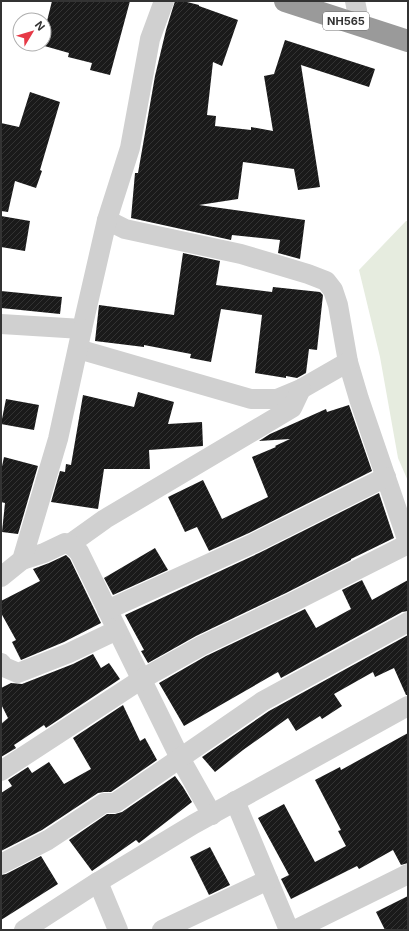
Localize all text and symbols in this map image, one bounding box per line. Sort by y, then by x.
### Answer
north arrow [12,12,52,52]
road number: NH565 [323,12,369,30]
text: N [32,18,48,33]

